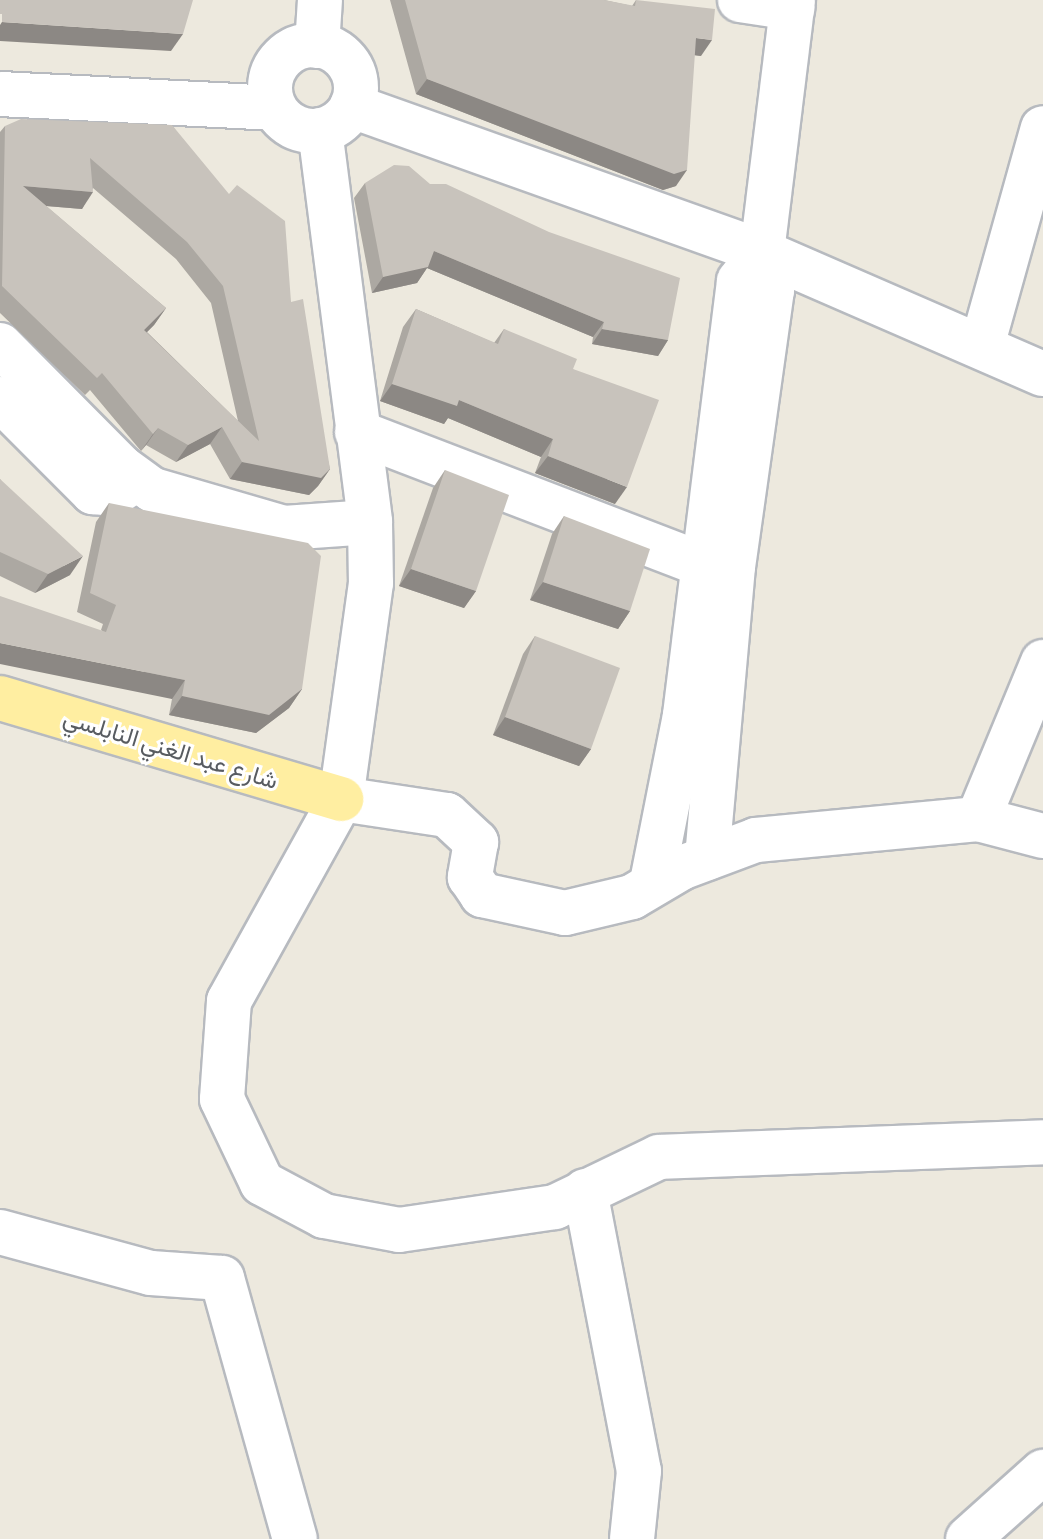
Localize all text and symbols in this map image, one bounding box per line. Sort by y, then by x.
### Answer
street label: شارع عبد الغني النابلسي [60,702,282,794]

